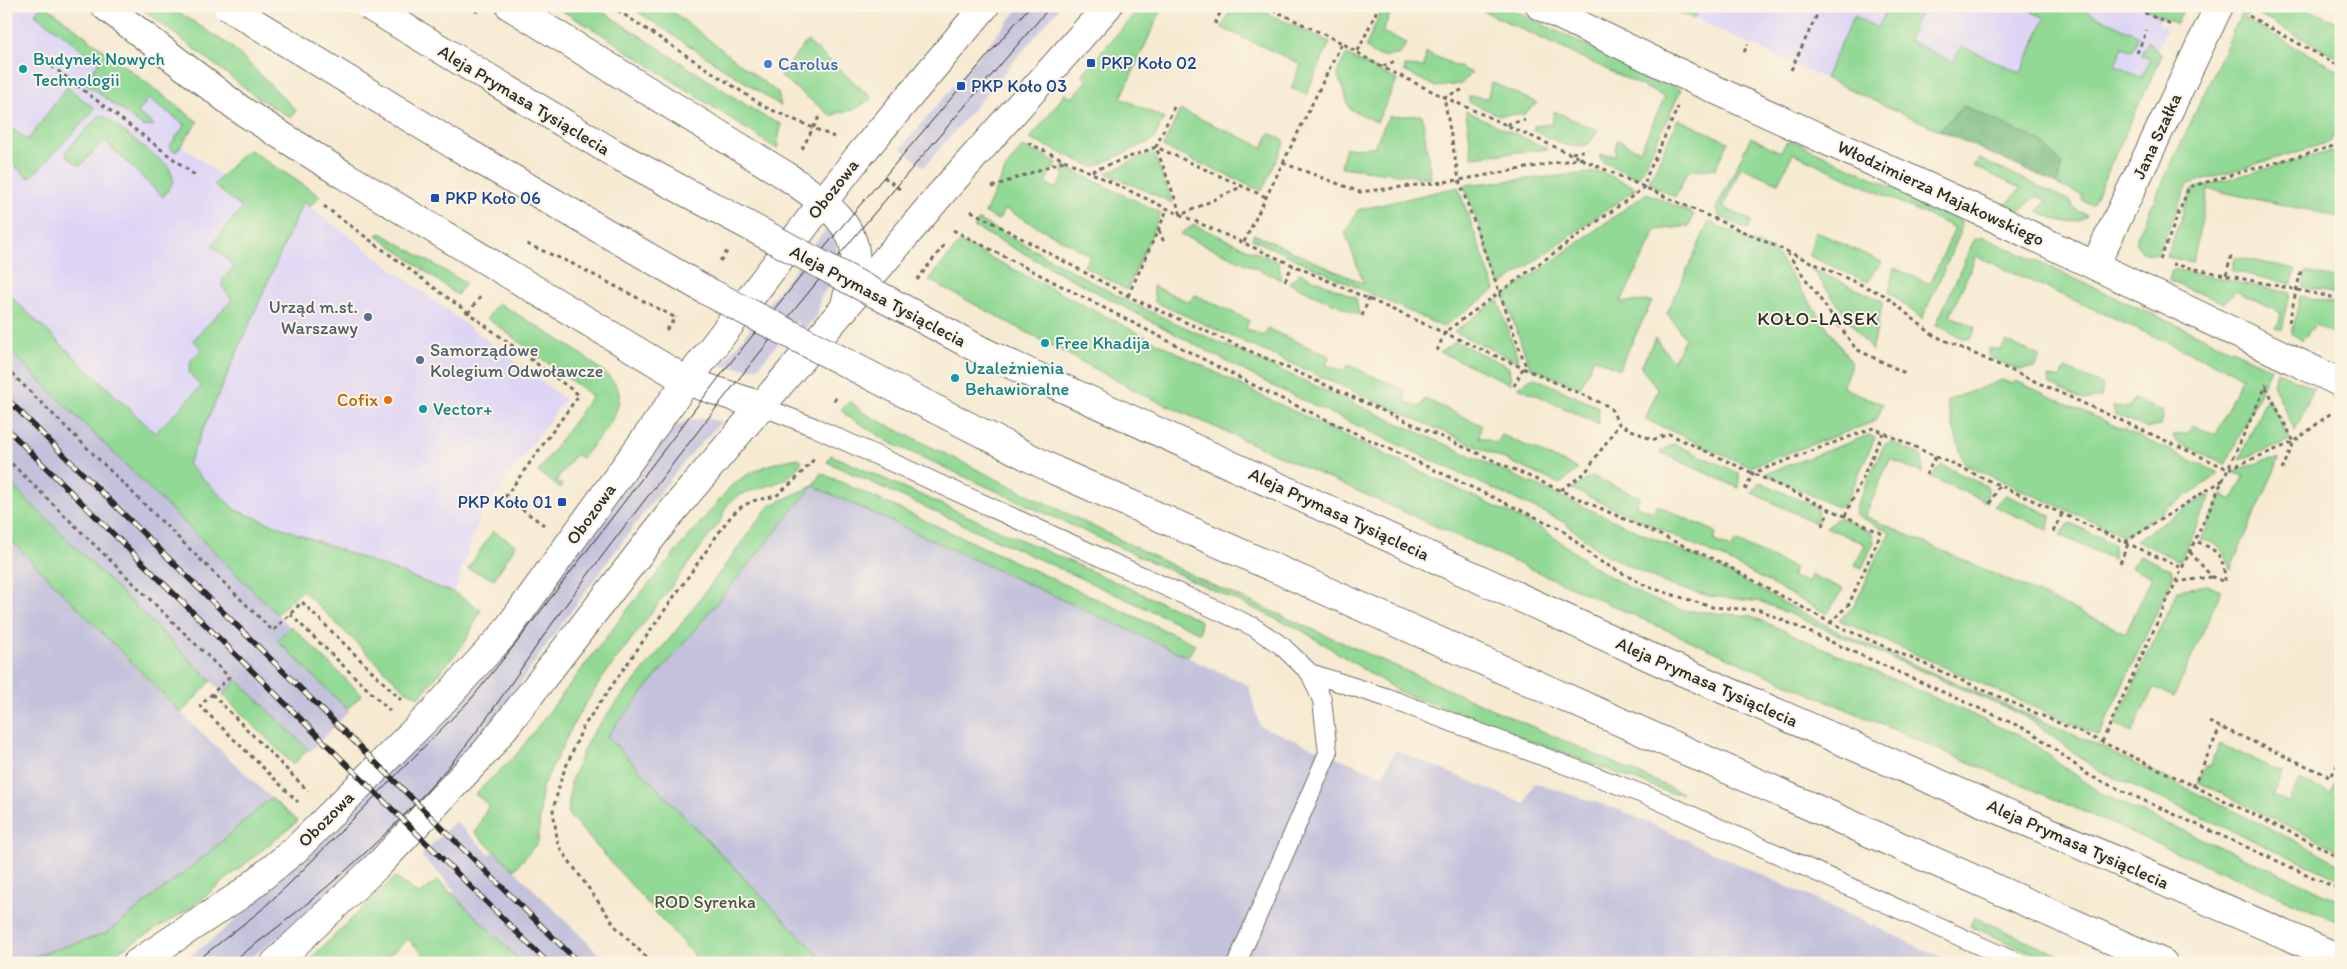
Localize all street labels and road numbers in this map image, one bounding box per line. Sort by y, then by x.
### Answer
street label: Aleja Prymasa Tysiąclecia [434,40,614,160]
street label: Jana Szałka [2128,89,2187,182]
street label: Włodzimierza Majakowskiego [1834,135,2048,251]
street label: Obozowa [803,154,864,224]
street label: Aleja Prymasa Tysiąclecia [786,240,970,352]
street label: Aleja Prymasa Tysiąclecia [1245,463,1433,566]
street label: Obozowa [561,478,621,549]
street label: Aleja Prymasa Tysiąclecia [1613,632,1801,732]
street label: Obozowa [293,786,359,852]
street label: Aleja Prymasa Tysiąclecia [1984,794,2172,894]

